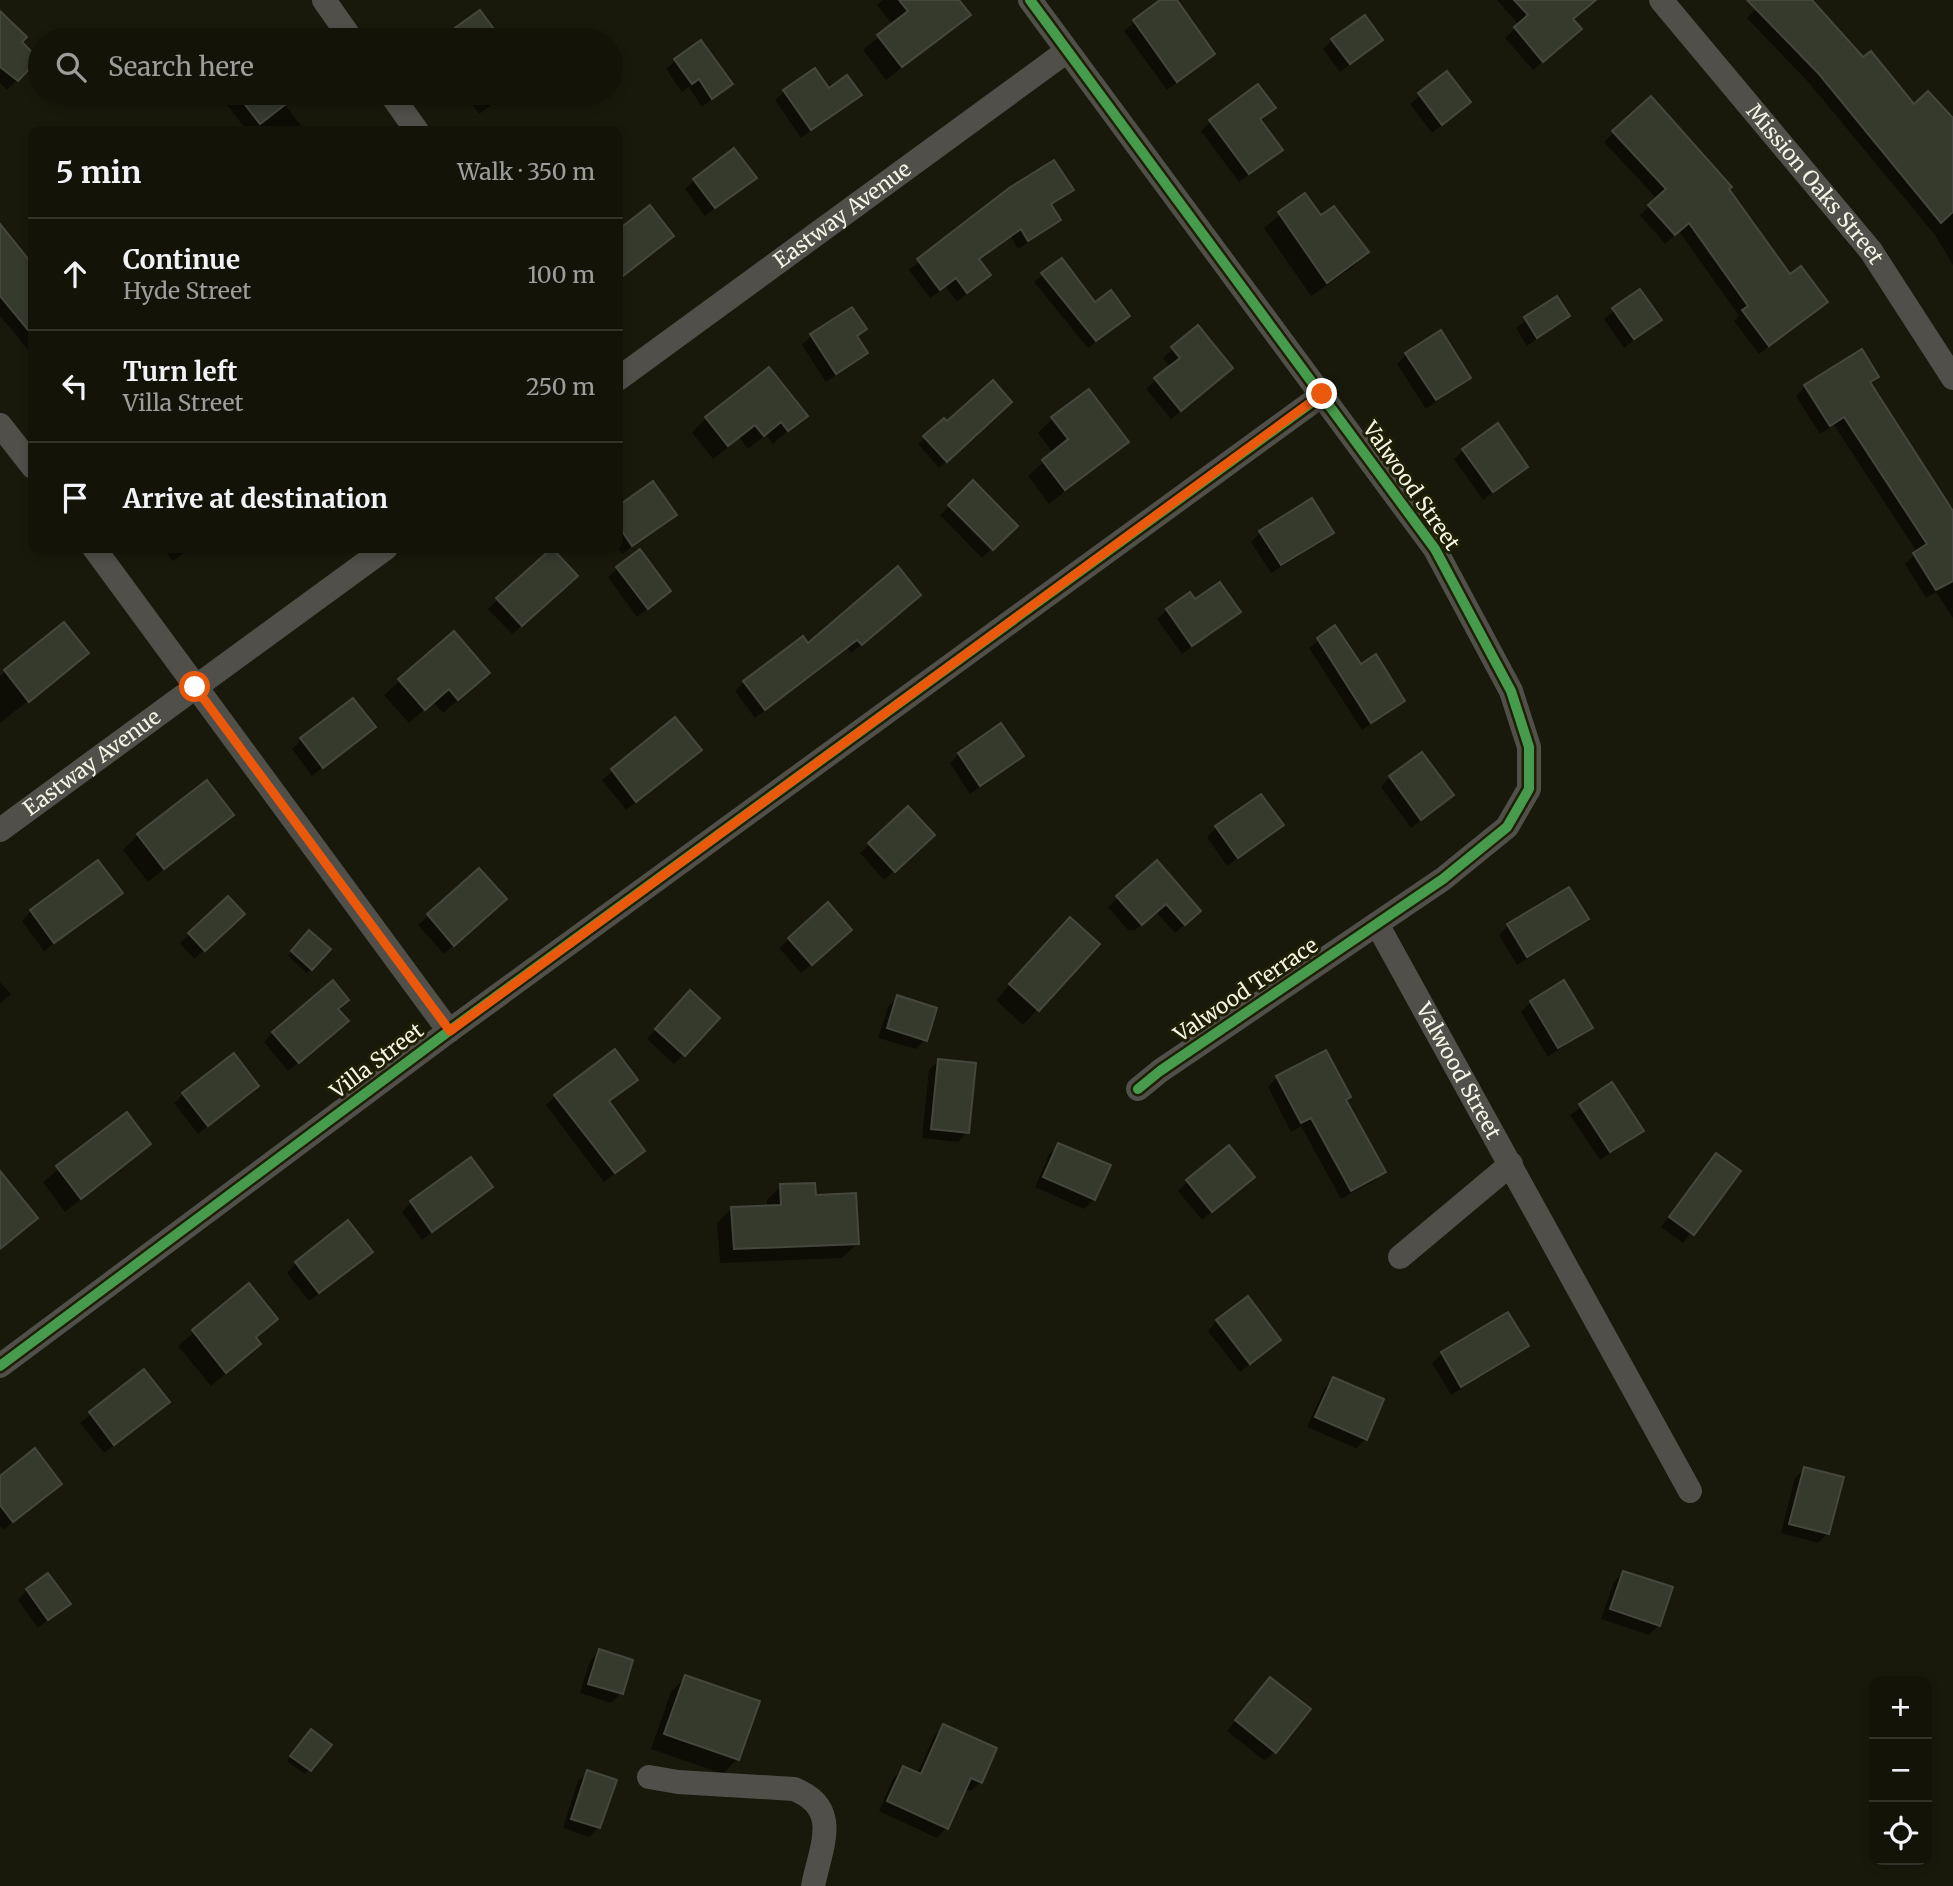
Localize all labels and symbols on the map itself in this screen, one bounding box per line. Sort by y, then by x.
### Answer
street label: Mission Oaks Street [1741,98,1890,269]
street label: Eastway Avenue [768,155,916,274]
route end [1306,378,1337,409]
street label: Valwood Street [1356,415,1466,556]
route start [179,671,210,702]
street label: Eastway Avenue [18,703,166,822]
street label: Valwood Terrace [1168,931,1323,1048]
street label: Valwood Street [1410,997,1507,1144]
street label: Villa Street [324,1017,429,1105]

